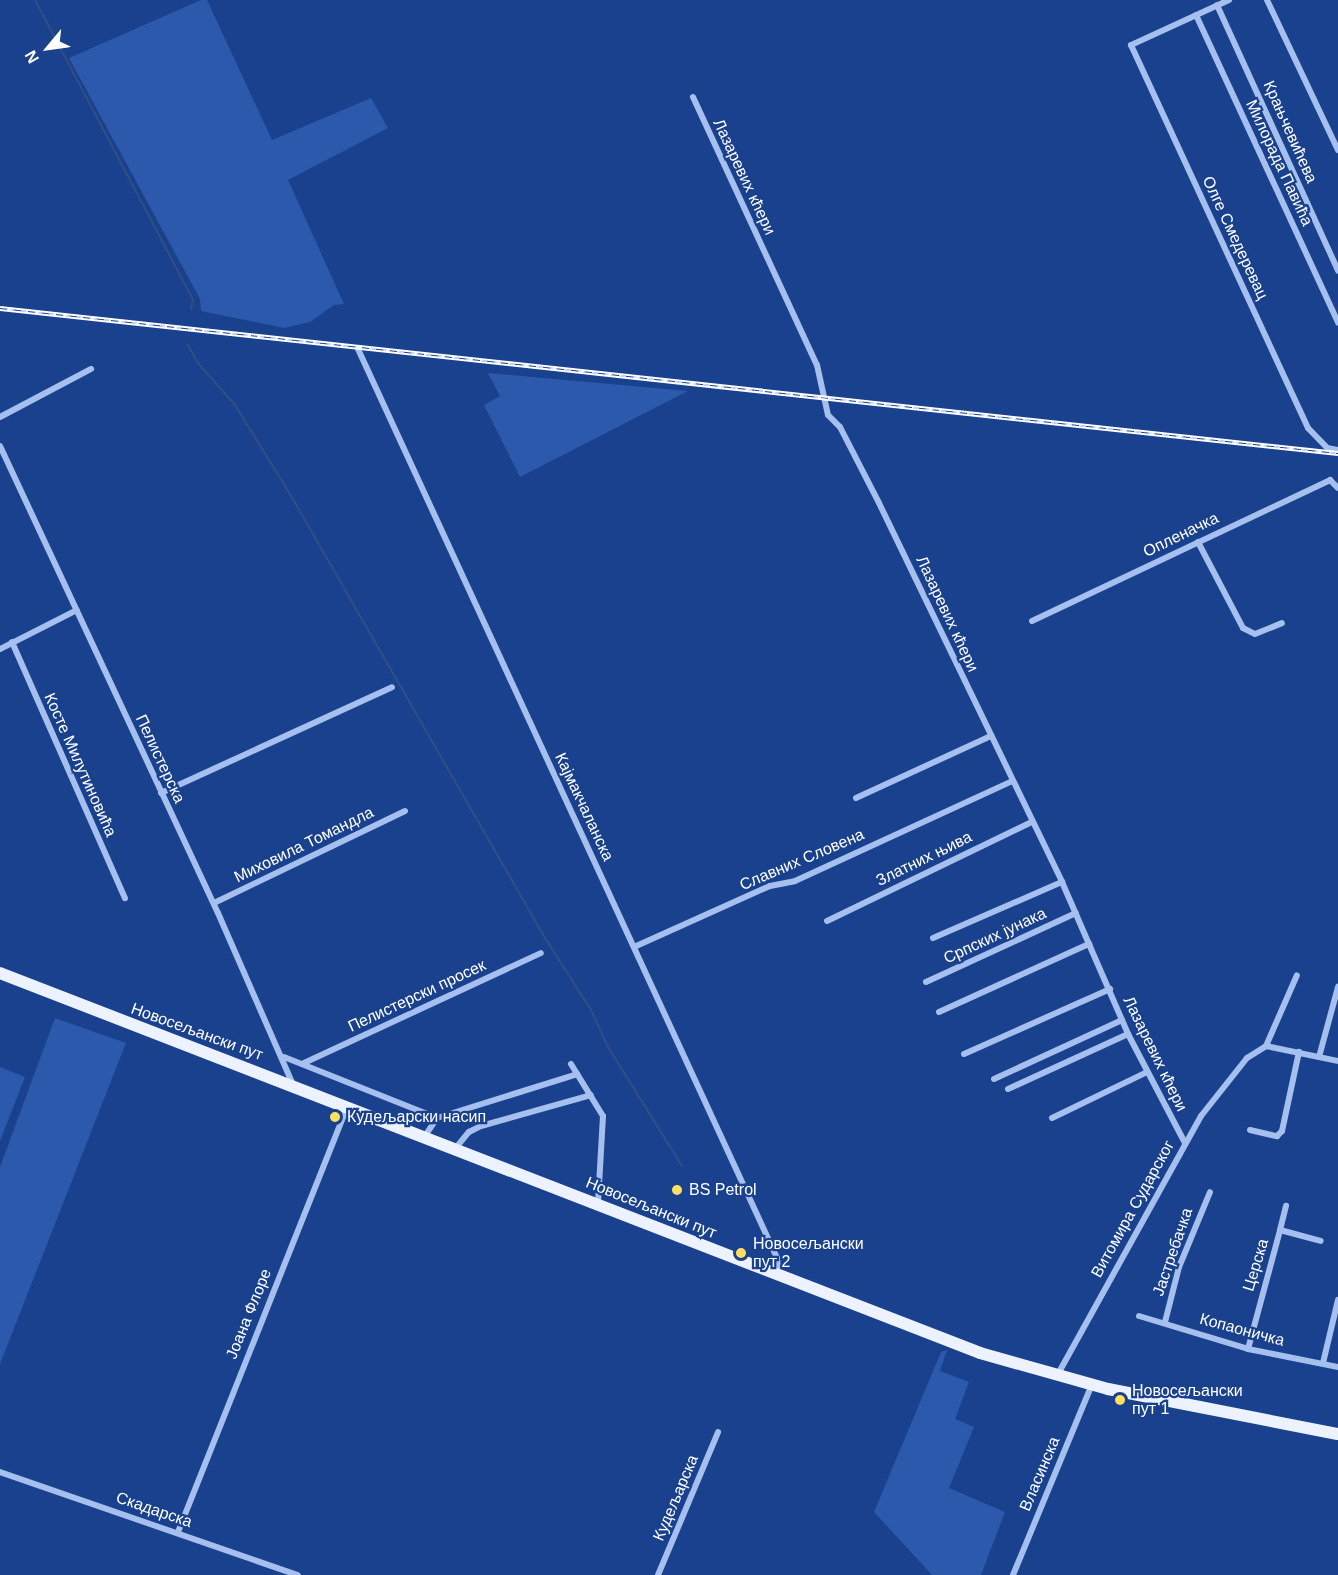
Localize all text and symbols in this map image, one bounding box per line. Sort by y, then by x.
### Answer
north arrow [18,18,78,78]
text: N [22,48,42,66]
street label: Крањчевићева [1259,78,1321,186]
street label: Милорада Павића [1241,97,1317,229]
street label: Лазаревих кћери [709,116,779,238]
street label: Олге Смедеревац [1198,173,1272,303]
street label: Опленачка [1140,509,1222,561]
street label: Лазаревих кћери [912,553,982,675]
street label: Косте Милутиновића [40,690,120,840]
street label: Пелистерска [131,712,189,806]
street label: Кајмакчаланска [551,750,617,864]
street label: Миховила Томандла [231,803,377,887]
street label: Славних Словена [737,825,867,895]
street label: Златних њива [873,828,975,890]
street label: Српских јунака [941,904,1049,968]
street label: Пелистерски просек [345,956,489,1036]
street label: Лазаревих кћери [1119,993,1191,1115]
street label: Новосељански пут [128,999,266,1065]
place label: Кудељарски насип [347,1107,486,1127]
marker: Кудељарски насип [328,1110,342,1124]
street label: Витомира Сударског [1087,1137,1179,1281]
street label: Новосељански пут [583,1173,719,1243]
place label: BS Petrol [689,1180,757,1200]
marker: BS Petrol [670,1183,684,1197]
street label: Јастребачка [1149,1205,1197,1299]
place label: Новосељански пут 2 [753,1234,864,1272]
street label: Церска [1239,1236,1273,1294]
marker: Новосељански пут 2 [734,1246,748,1260]
street label: Јоана Флоре [222,1266,276,1362]
street label: Копаоничка [1197,1309,1287,1351]
place label: Новосељански пут 1 [1132,1381,1243,1419]
marker: Новосељански пут 1 [1113,1393,1127,1407]
street label: Власинска [1016,1434,1064,1514]
street label: Кудељарска [649,1452,703,1544]
street label: Скадарска [113,1488,195,1532]

